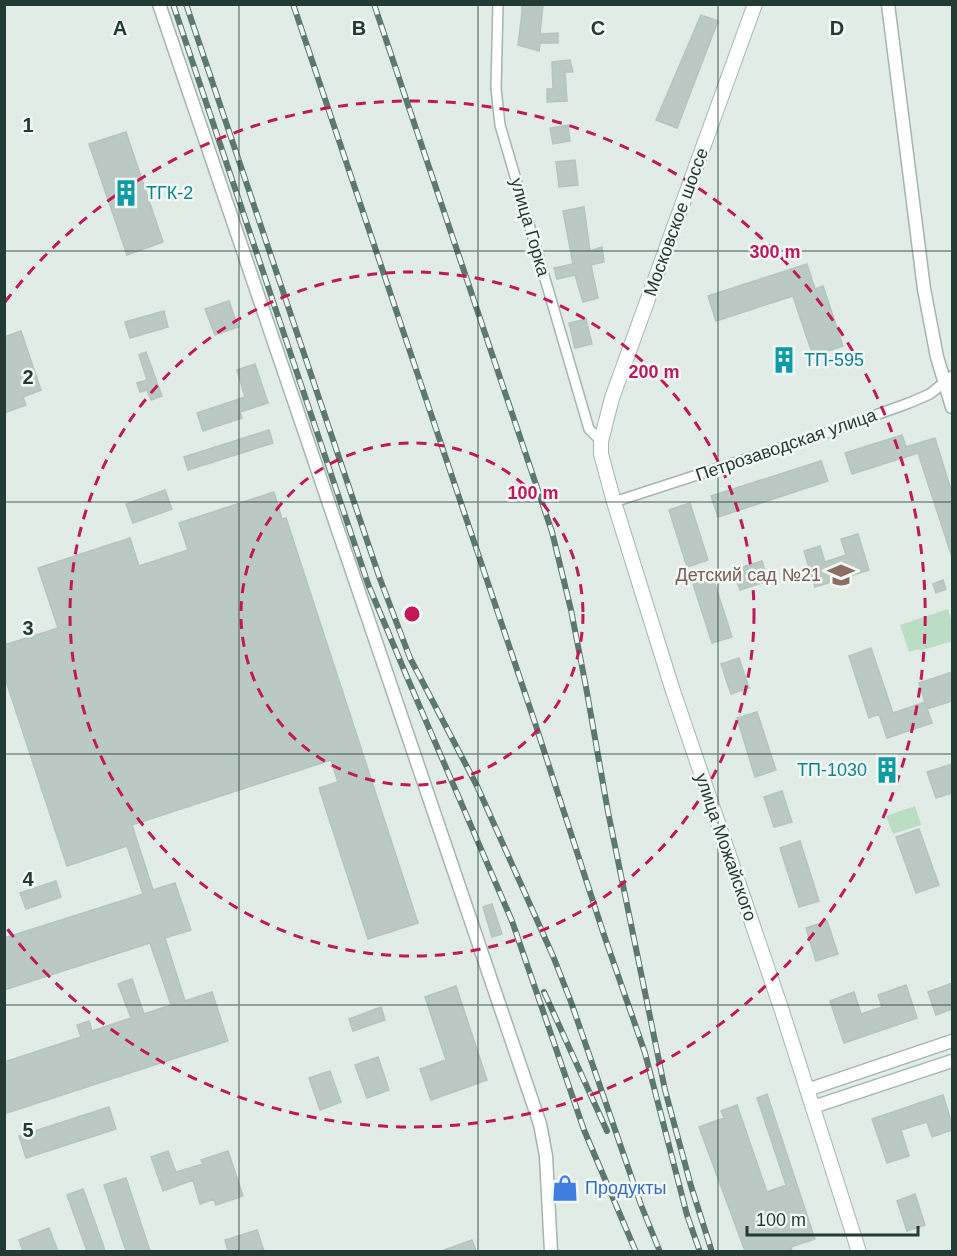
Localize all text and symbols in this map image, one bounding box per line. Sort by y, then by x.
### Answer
text: A [113,17,127,39]
text: B [352,17,366,39]
text: C [591,17,605,39]
text: D [830,17,844,39]
text: 1 [22,114,34,136]
street label: Московское шоссе [640,145,712,299]
street label: улица Горка [506,176,554,279]
building icon: ТГК-2 [111,178,141,208]
place label: ТГК-2 [146,183,193,203]
text: 300 m [749,242,801,262]
building icon: ТП-595 [769,345,799,375]
place label: ТП-595 [804,350,864,370]
text: 200 m [628,362,680,382]
text: 2 [22,366,34,388]
street label: Петрозаводская улица [693,404,880,485]
text: 100 m [507,483,559,503]
school or university icon: Детский сад №21 [826,560,856,590]
place label: Детский сад №21 [676,565,821,585]
centre of rings [402,604,422,624]
text: 3 [22,617,34,639]
building icon: ТП-1030 [872,755,902,785]
place label: ТП-1030 [797,760,867,780]
street label: улица Можайского [691,771,761,923]
text: 4 [22,868,34,890]
text: 5 [22,1119,34,1141]
shop icon: Продукты [550,1173,580,1203]
place label: Продукты [585,1178,666,1198]
scale bar [747,1199,918,1237]
text: 100 m [756,1210,806,1230]

